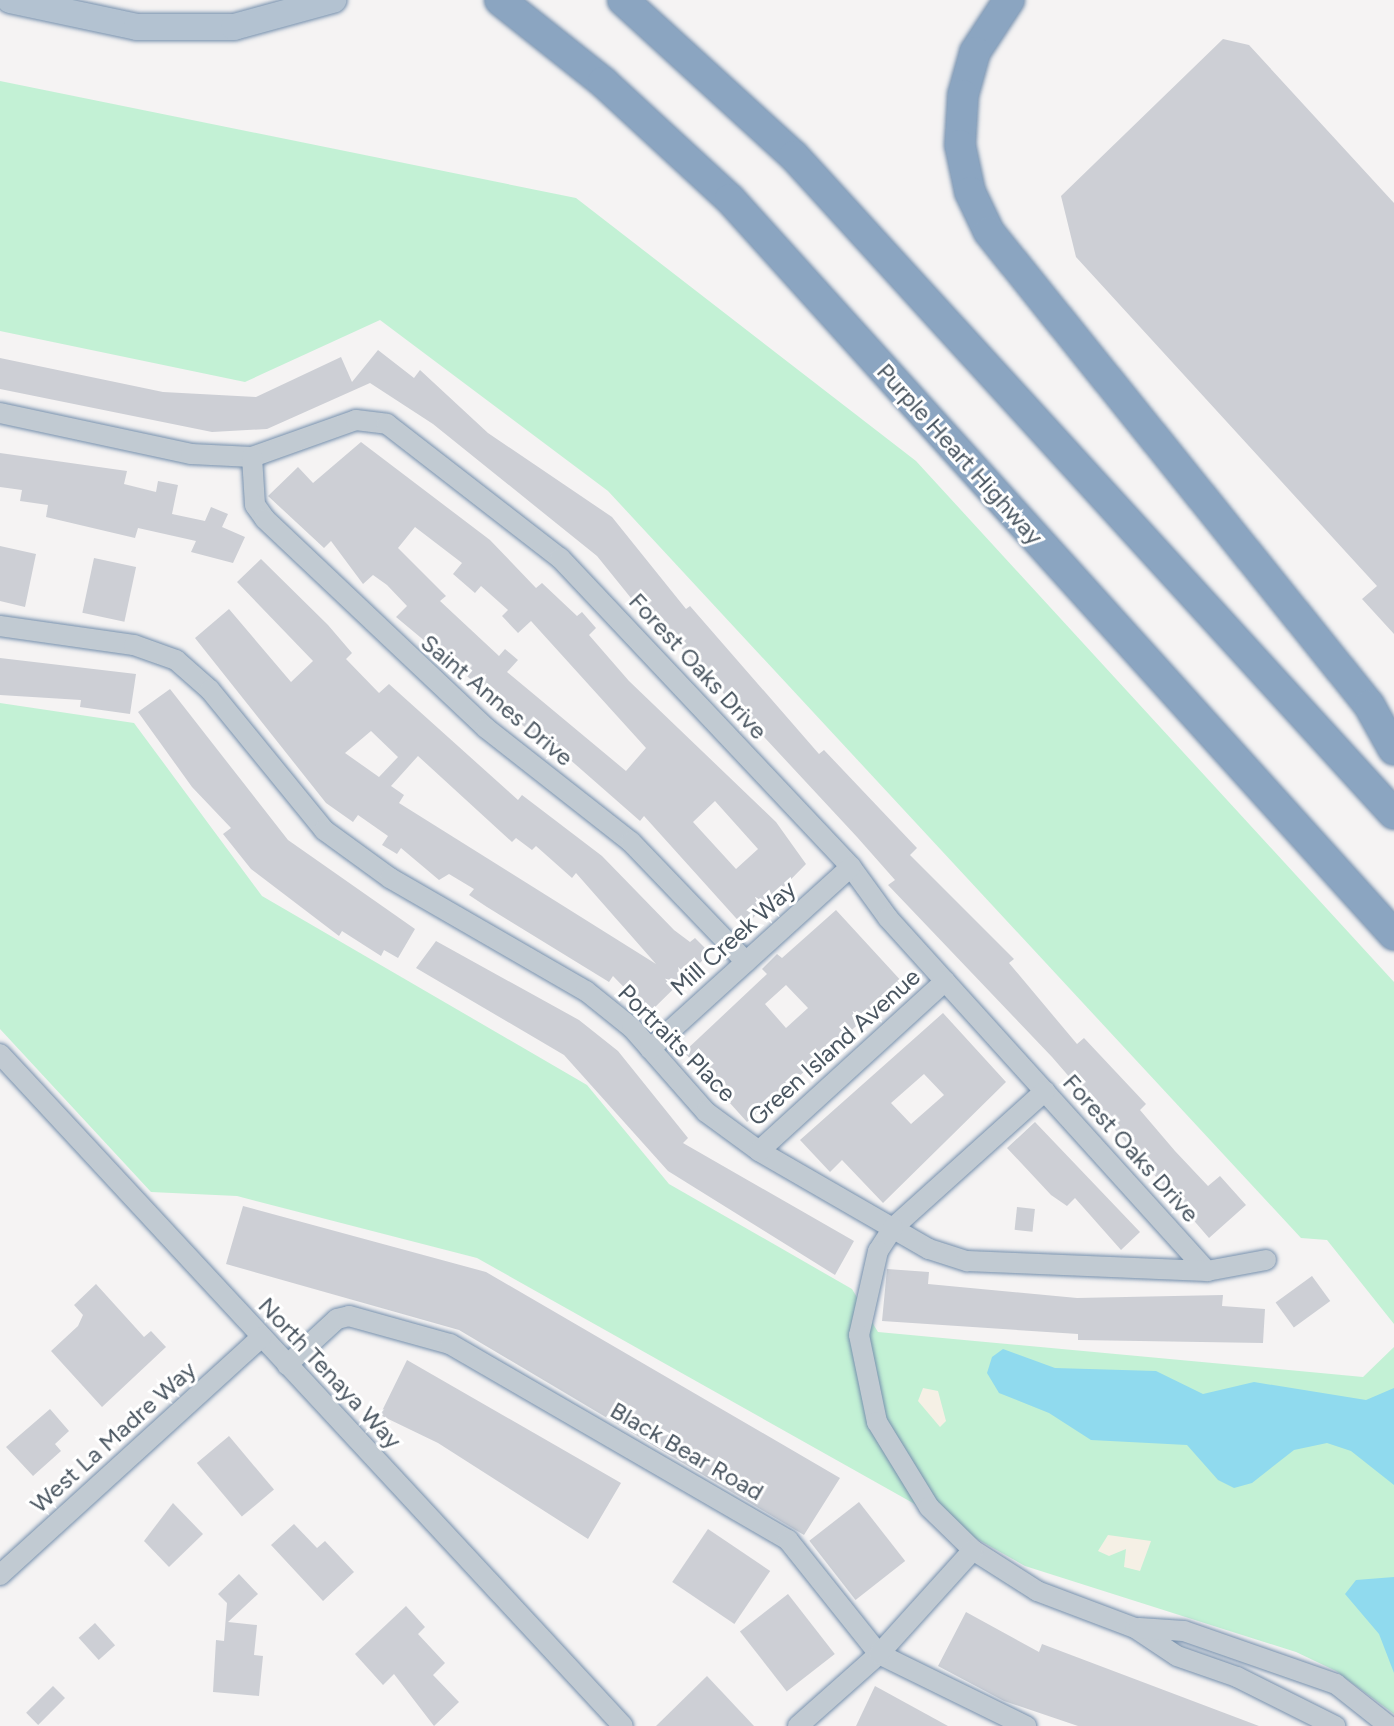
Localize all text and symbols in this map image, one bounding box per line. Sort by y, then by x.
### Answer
street label: Purple Heart Highway [871,357,1049,551]
street label: Forest Oaks Drive [623,587,773,745]
street label: Saint Annes Drive [415,628,579,772]
street label: Mill Creek Way [665,874,801,1002]
street label: Green Island Avenue [742,962,926,1132]
street label: Portraits Place [612,978,742,1108]
street label: Forest Oaks Drive [1057,1068,1205,1228]
street label: North Tenaya Way [252,1291,408,1455]
street label: West La Madre Way [24,1355,202,1519]
street label: Black Bear Road [605,1396,769,1506]

